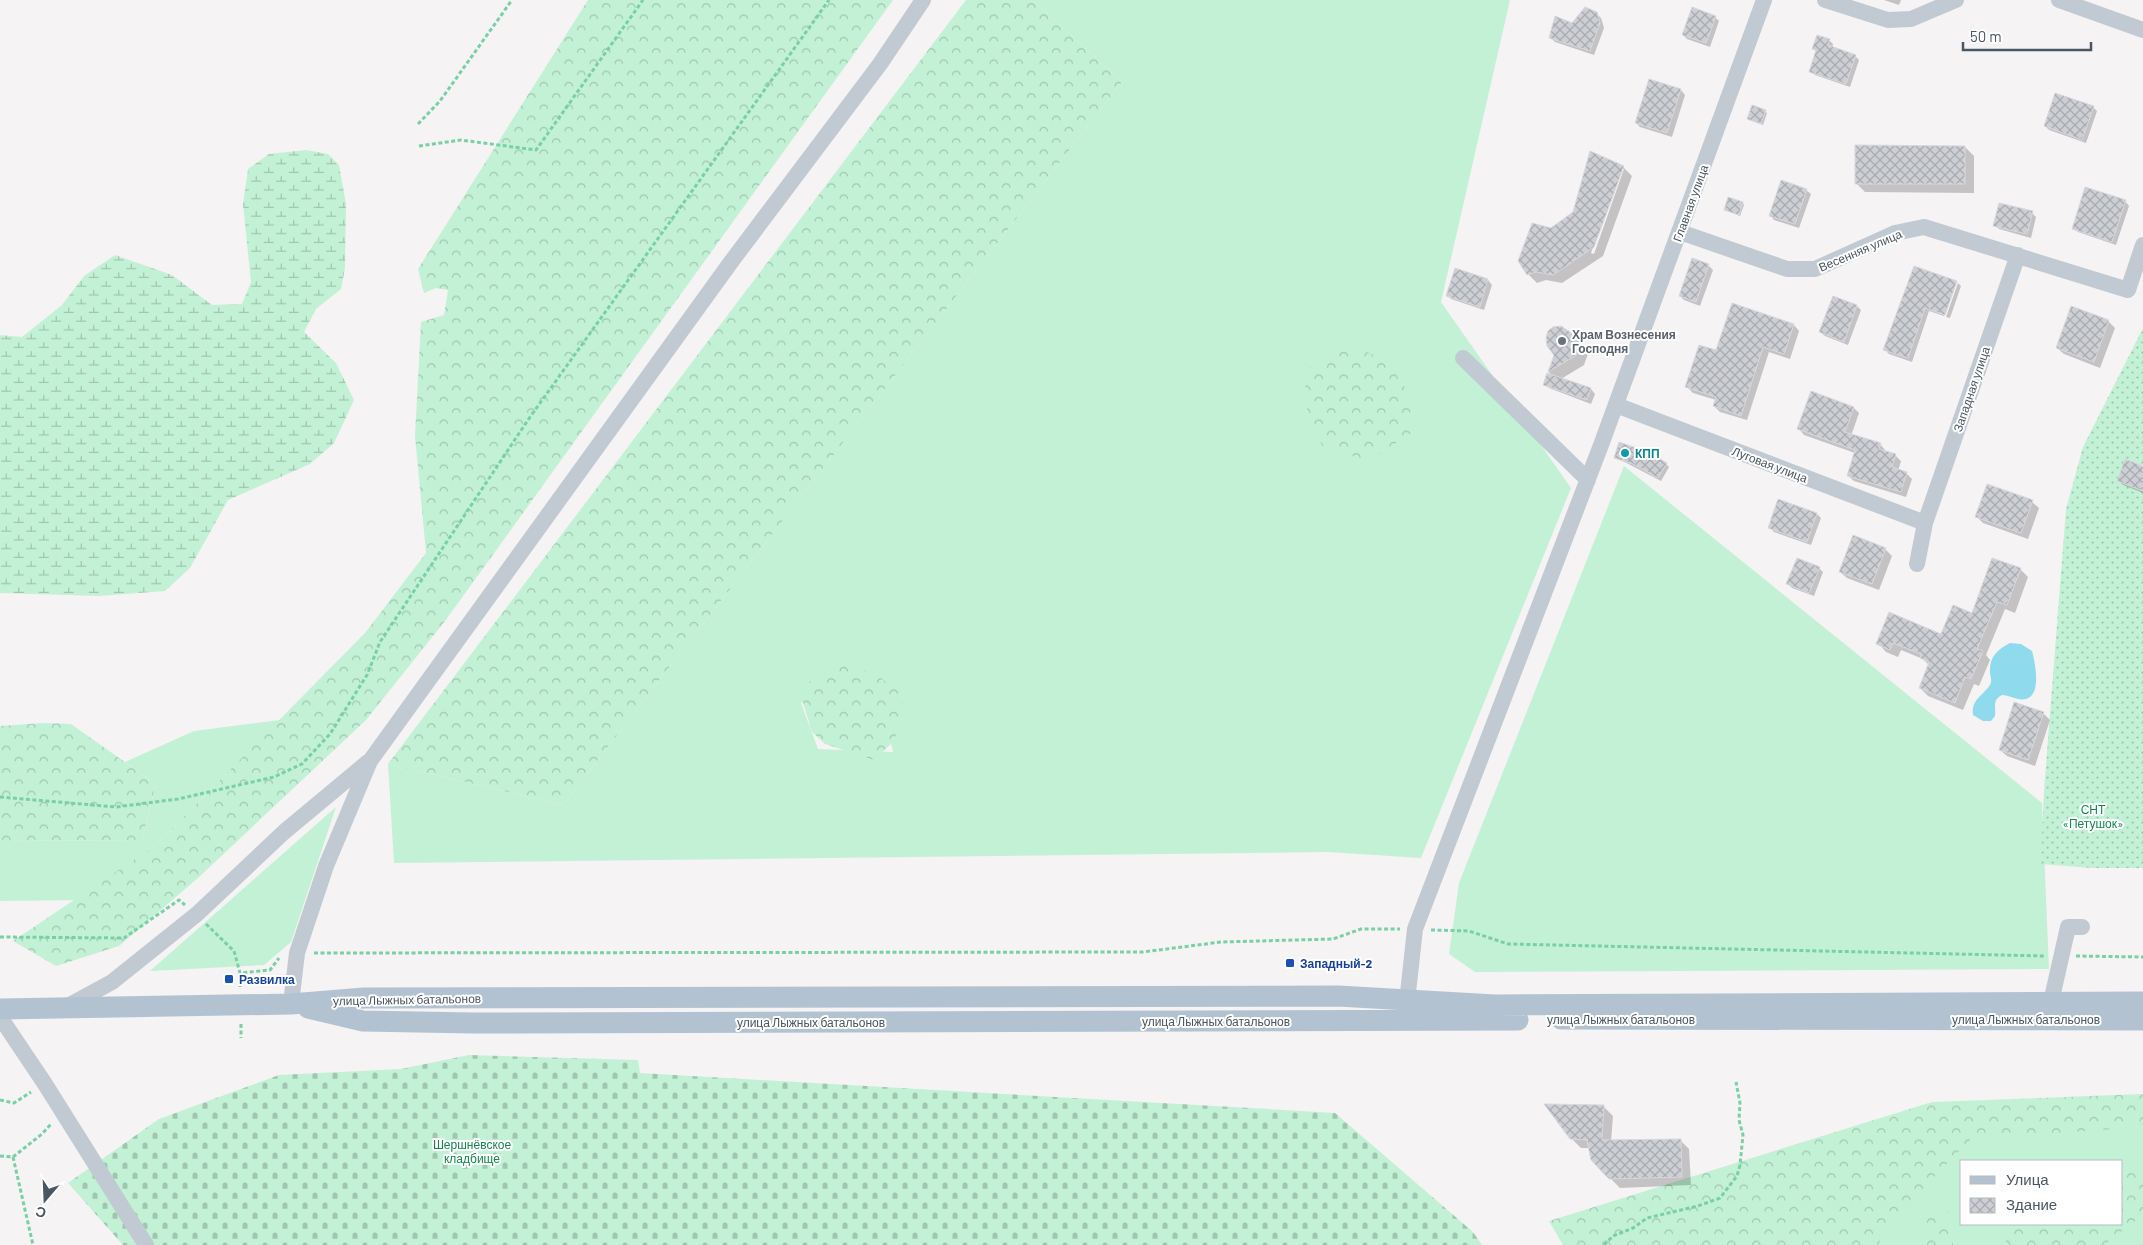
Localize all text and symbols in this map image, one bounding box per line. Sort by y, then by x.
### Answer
scale bar [1963,20,2090,52]
text: 50 m [1970,27,2002,45]
street label: Главная улица [1670,162,1711,244]
street label: Весенняя улица [1816,226,1904,275]
place label: Храм Вознесения Господня [1572,327,1676,356]
marker: Храм Вознесения Господня [1556,335,1568,347]
street label: Западная улица [1950,344,1993,434]
street label: Луговая улица [1730,443,1810,486]
place label: КПП [1635,446,1660,460]
marker: КПП [1619,447,1631,459]
park label: СНТ «Петушок» [2062,802,2124,831]
place label: Западный-2 [1300,956,1373,971]
marker: Западный-2 [1284,957,1296,969]
place label: Развилка [239,972,295,986]
marker: Развилка [223,973,235,985]
street label: улица Лыжных батальонов [333,991,481,1008]
street label: улица Лыжных батальонов [1547,1012,1695,1027]
street label: улица Лыжных батальонов [1952,1012,2100,1027]
street label: улица Лыжных батальонов [1142,1014,1290,1029]
street label: улица Лыжных батальонов [737,1015,885,1030]
park label: Шершнёвское кладбище [433,1137,511,1166]
legend [1960,1160,2123,1225]
text: Улица [2006,1170,2049,1188]
north arrow [20,1175,70,1225]
text: Здание [2006,1195,2057,1213]
text: С [33,1203,48,1222]

